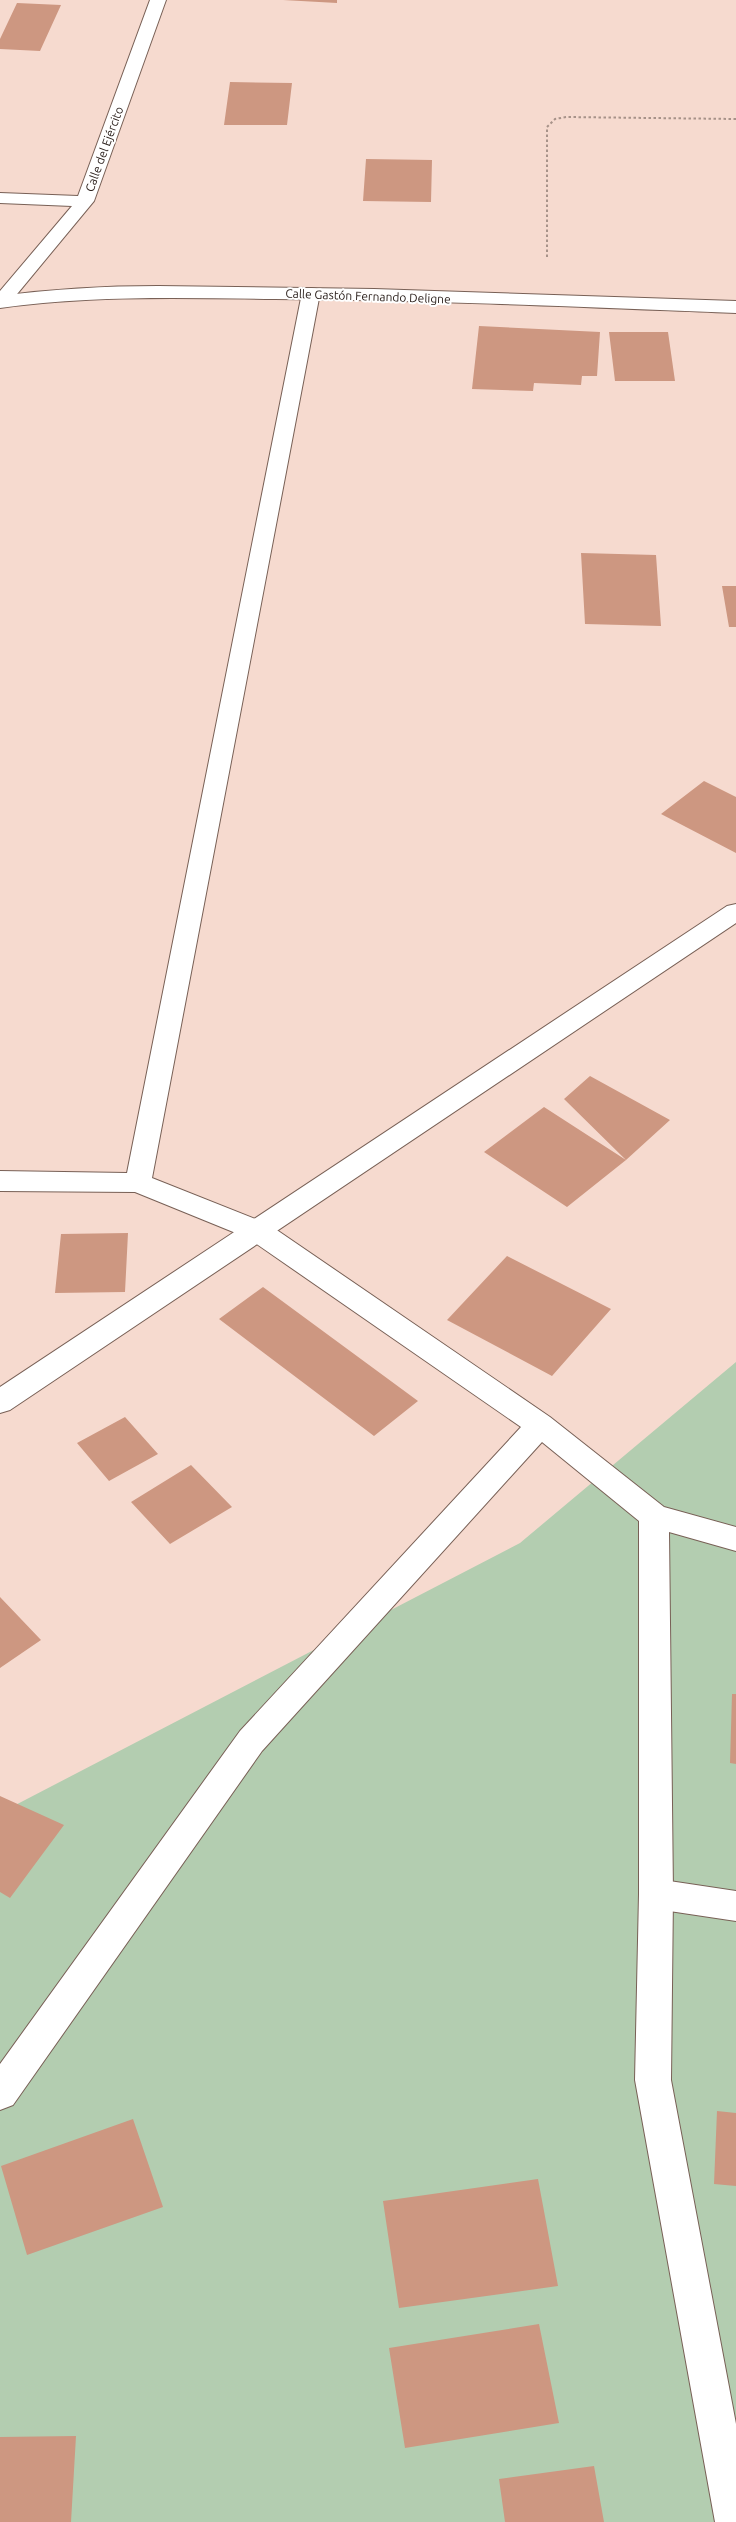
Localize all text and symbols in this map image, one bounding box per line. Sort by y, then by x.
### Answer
street label: Calle del Ejército [83,105,125,193]
street label: Calle Gastón Fernando Deligne [285,287,451,305]

